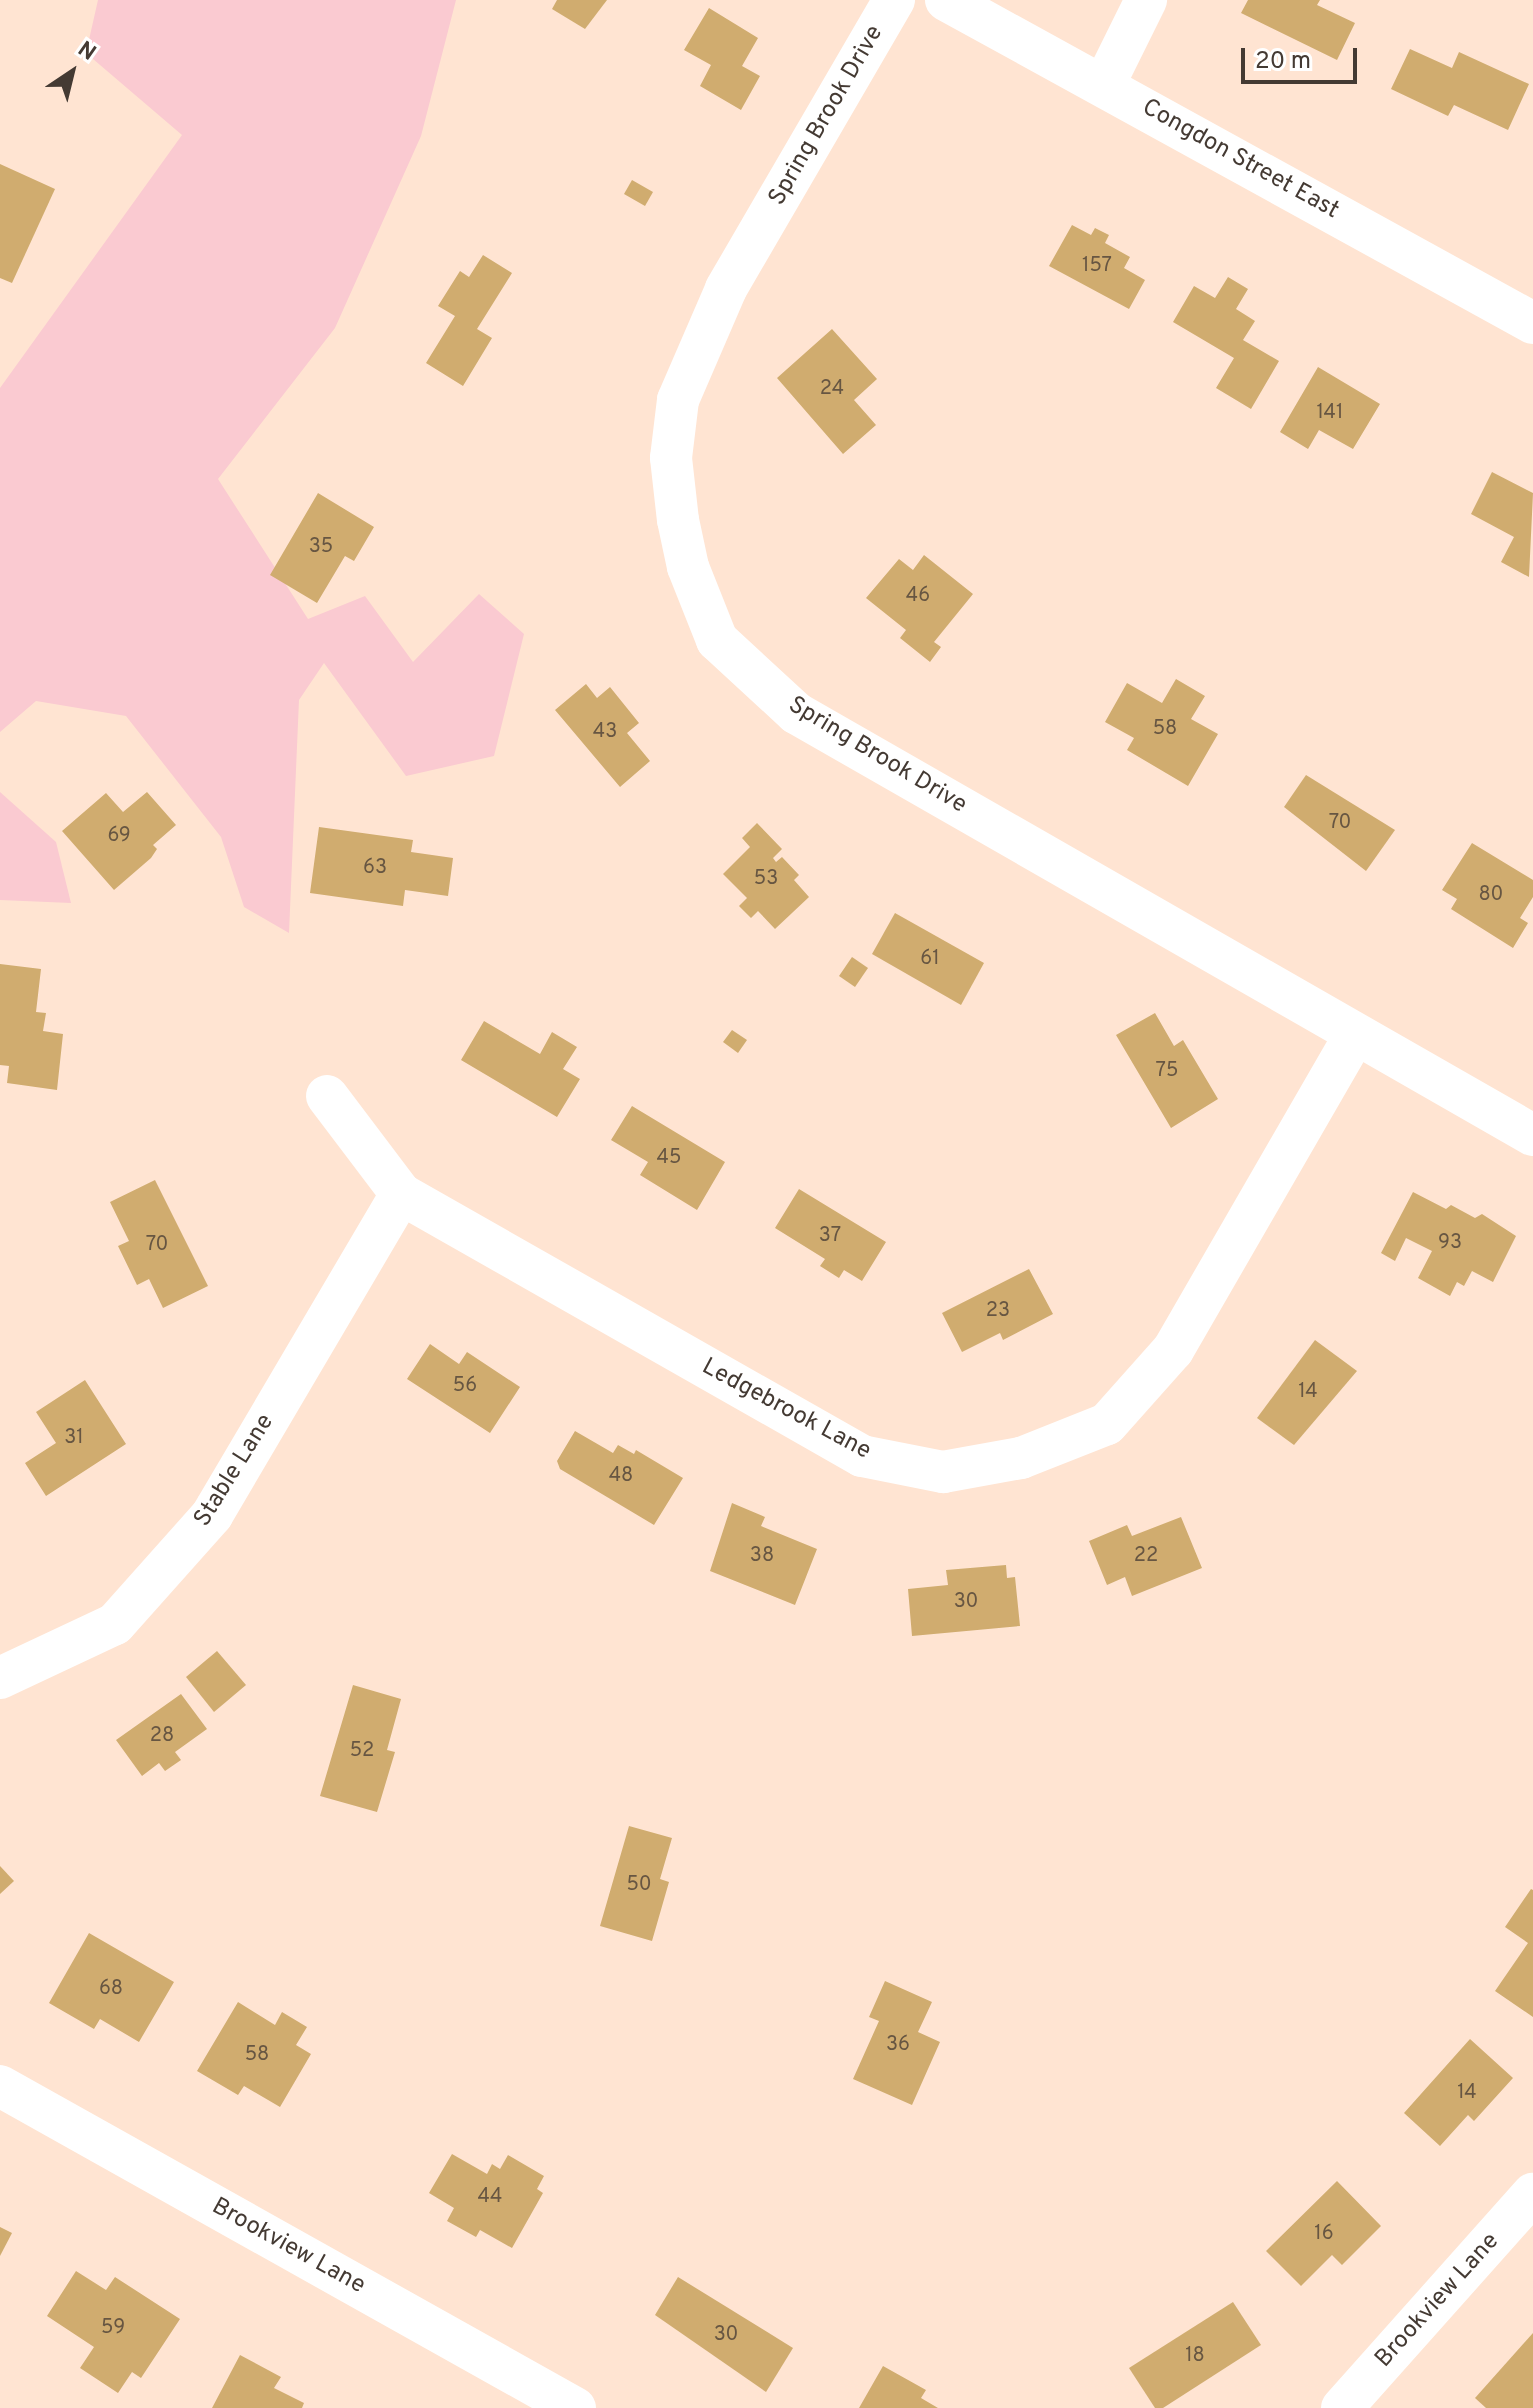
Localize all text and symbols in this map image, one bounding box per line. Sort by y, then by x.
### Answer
street label: Spring Brook Drive [764,21,890,211]
north arrow [32,32,112,112]
scale bar [1245,32,1361,82]
text: N [72,36,100,68]
text: 20 m [1255,47,1311,77]
street label: Congdon Street East [1136,94,1344,226]
house number: 157 [1082,254,1112,278]
house number: 24 [820,377,844,401]
house number: 141 [1317,401,1343,425]
house number: 35 [309,535,333,559]
house number: 46 [906,584,930,608]
street label: Spring Brook Drive [783,691,971,821]
house number: 58 [1153,717,1177,741]
house number: 43 [593,720,617,744]
house number: 70 [1329,811,1351,835]
house number: 69 [107,824,131,848]
house number: 63 [363,856,387,880]
house number: 53 [754,867,778,891]
house number: 80 [1479,883,1503,907]
house number: 61 [920,947,940,971]
house number: 75 [1156,1059,1178,1083]
house number: 45 [657,1146,681,1170]
house number: 37 [819,1224,841,1248]
house number: 93 [1438,1231,1462,1255]
house number: 70 [146,1233,168,1257]
house number: 23 [986,1299,1010,1323]
street label: Ledgebrook Lane [697,1353,875,1467]
house number: 56 [453,1374,477,1398]
house number: 14 [1298,1380,1318,1404]
street label: Stable Lane [189,1409,281,1533]
house number: 31 [64,1426,84,1450]
house number: 48 [609,1464,633,1488]
house number: 38 [750,1544,774,1568]
house number: 22 [1134,1544,1158,1568]
house number: 30 [954,1590,978,1614]
house number: 28 [150,1724,174,1748]
house number: 52 [350,1739,374,1763]
house number: 50 [626,1873,652,1897]
house number: 68 [99,1977,123,2001]
house number: 36 [886,2033,910,2057]
house number: 58 [245,2043,269,2067]
house number: 14 [1457,2081,1477,2105]
house number: 44 [478,2185,502,2209]
street label: Brookview Lane [206,2193,370,2301]
house number: 16 [1314,2222,1334,2246]
street label: Brookview Lane [1370,2228,1506,2374]
house number: 59 [101,2316,125,2340]
house number: 30 [714,2323,738,2347]
house number: 18 [1185,2344,1205,2368]

